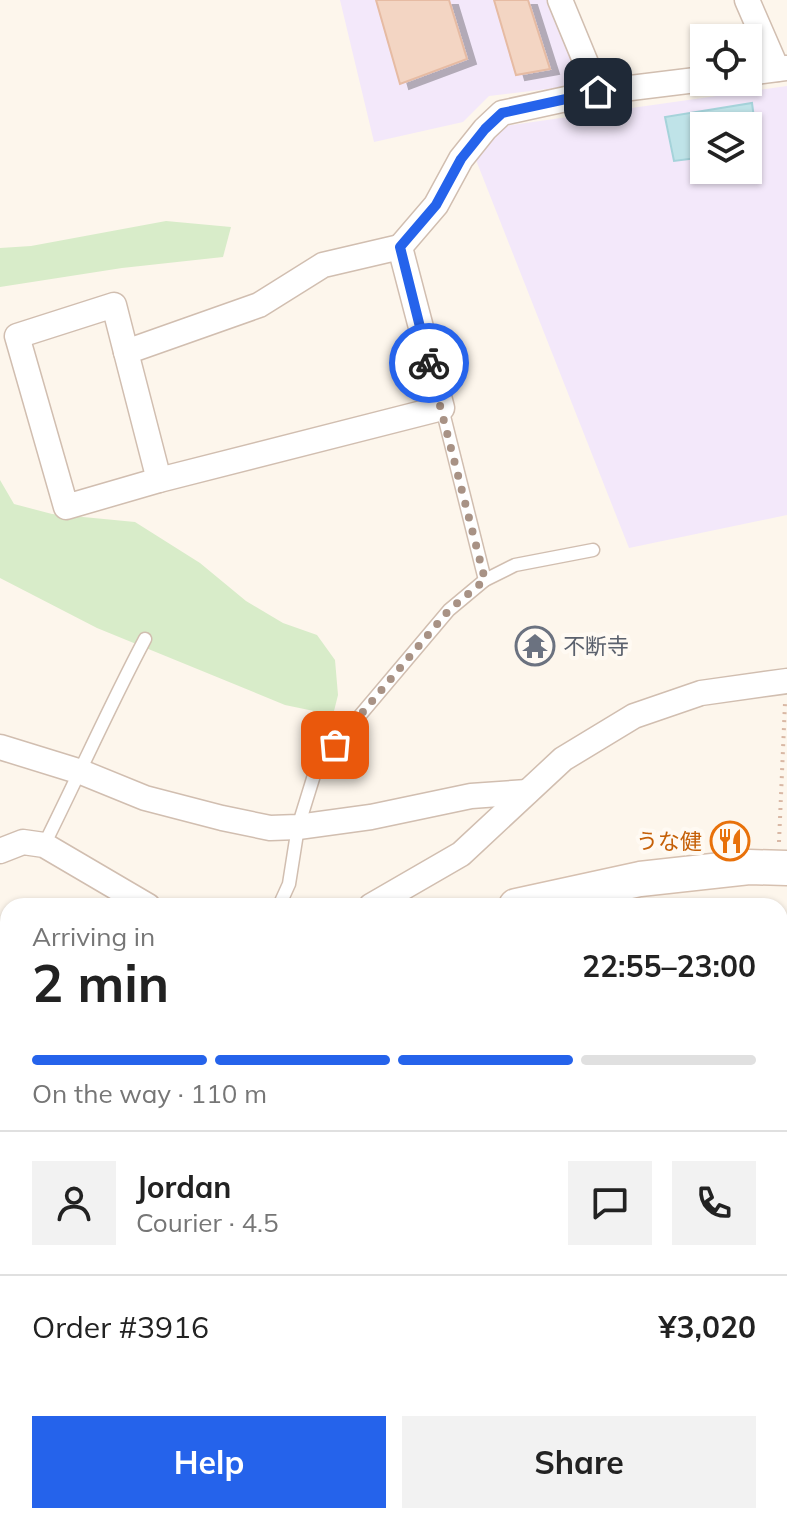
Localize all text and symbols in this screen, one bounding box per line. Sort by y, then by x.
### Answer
map controls [690,24,762,184]
button: locate [690,24,762,96]
pin [564,58,632,126]
icon: home [576,70,620,114]
button: layers [690,112,762,184]
courier [389,323,469,403]
icon: bike [407,341,451,385]
temple icon: 不断寺 [514,625,556,667]
place label: 不断寺 [563,632,629,660]
pin [301,711,369,779]
icon: bag [313,723,357,767]
restaurant icon: うな健 [709,820,751,862]
place label: うな健 [636,827,702,855]
text: Arriving in [32,920,155,953]
text: 22:55–23:00 [582,947,756,985]
text: 2 min [32,950,169,1015]
text: On the way · 110 m [32,1077,267,1110]
button: person [32,1161,116,1245]
button: chat [568,1161,652,1245]
button: phone [672,1161,756,1245]
text: Jordan [136,1168,231,1206]
text: Courier · 4.5 [136,1206,279,1239]
text: Order #3916 [32,1308,209,1346]
text: ¥3,020 [659,1308,756,1346]
button: Help [32,1416,386,1508]
button: Share [402,1416,756,1508]

